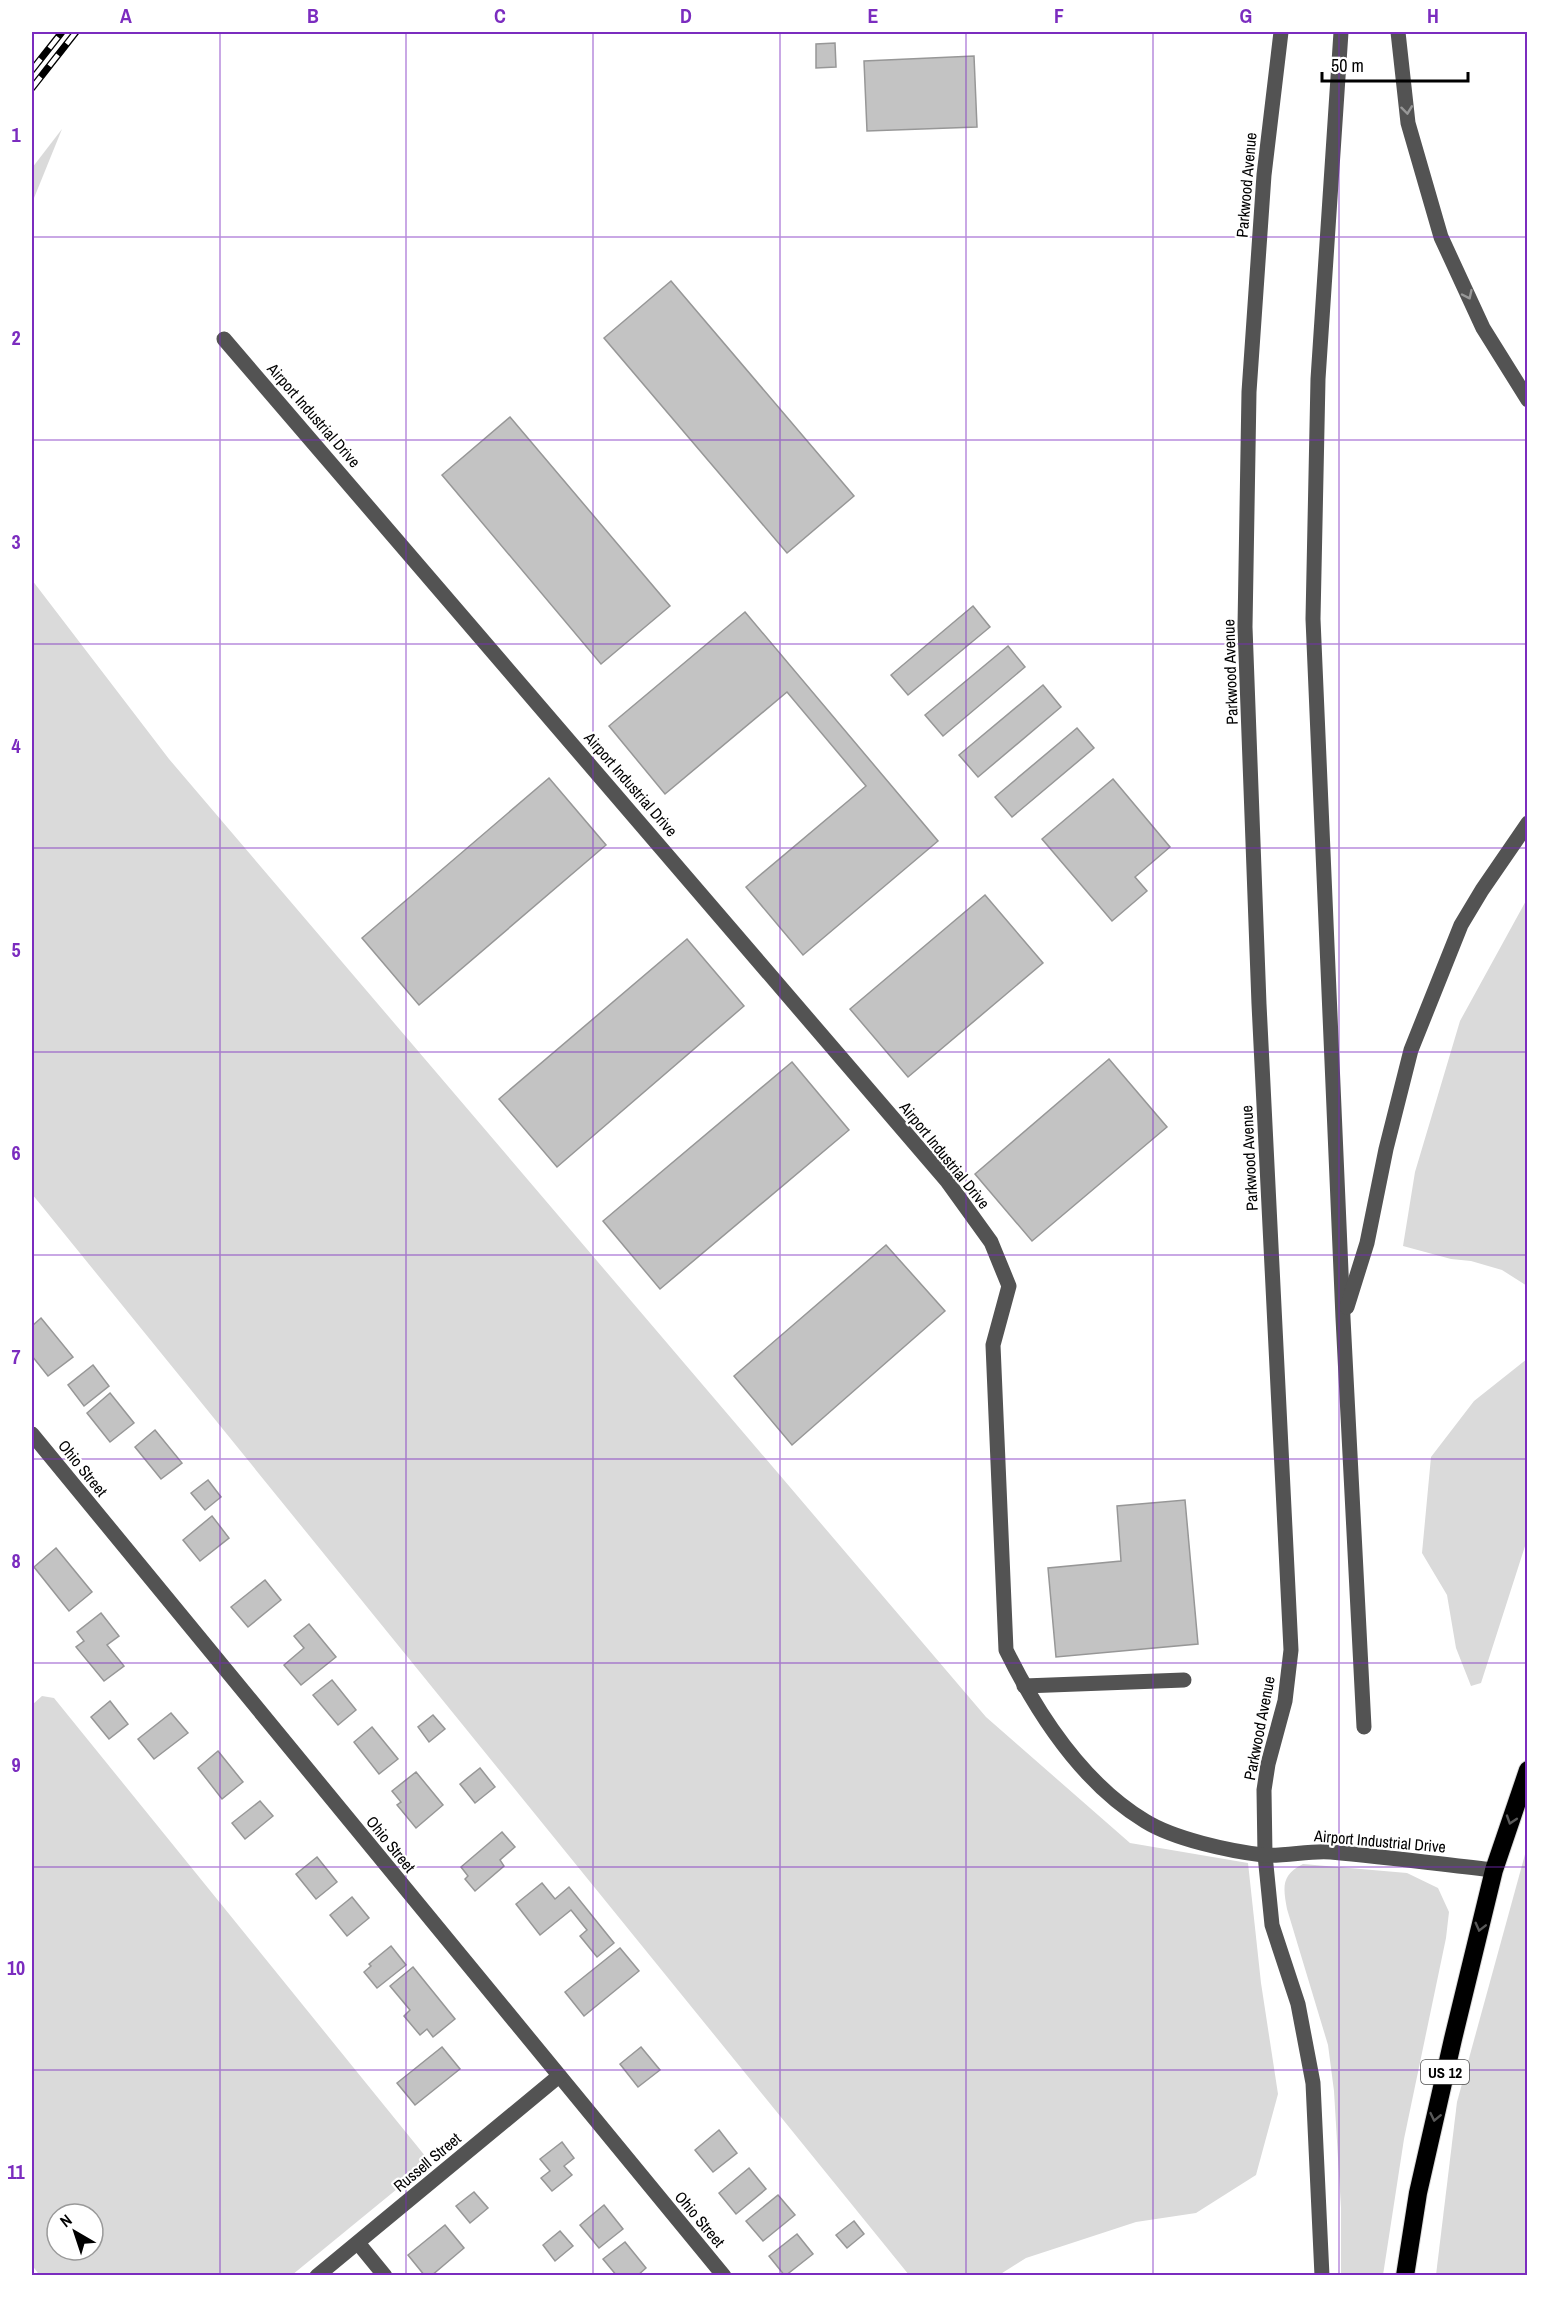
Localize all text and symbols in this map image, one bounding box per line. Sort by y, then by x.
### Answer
text: A [120,2,132,29]
text: B [307,2,319,29]
text: C [494,2,506,29]
text: D [680,2,692,29]
text: E [868,2,879,29]
text: F [1054,2,1064,29]
text: G [1240,2,1252,29]
text: H [1427,2,1439,29]
scale bar [1322,45,1468,83]
text: 50 m [1331,53,1364,78]
one-way arrow [1400,106,1413,115]
text: 1 [11,121,21,148]
street label: Parkwood Avenue [1230,131,1262,239]
one-way arrow [1460,288,1472,299]
text: 2 [11,324,21,351]
street label: Airport Industrial Drive [262,357,366,472]
text: 3 [11,528,21,555]
street label: Parkwood Avenue [1217,619,1243,725]
street label: Airport Industrial Drive [579,726,683,841]
text: 4 [11,732,21,759]
text: 5 [11,936,21,963]
street label: Airport Industrial Drive [894,1096,995,1213]
street label: Parkwood Avenue [1235,1105,1263,1211]
text: 6 [11,1139,21,1166]
text: 7 [11,1343,21,1370]
street label: Ohio Street [53,1435,113,1501]
text: 8 [11,1547,21,1574]
street label: Parkwood Avenue [1238,1674,1280,1782]
text: 9 [11,1751,21,1778]
street label: Ohio Street [361,1811,421,1877]
one-way arrow [1506,1814,1518,1825]
street label: Airport Industrial Drive [1312,1824,1447,1858]
one-way arrow [1475,1922,1488,1932]
text: 10 [7,1954,25,1981]
road number: US 12 [1421,2060,1469,2084]
one-way arrow [1429,2112,1442,2122]
street label: Russell Street [389,2127,466,2197]
text: 11 [7,2158,26,2185]
street label: Ohio Street [670,2186,730,2252]
north arrow [45,2202,105,2262]
text: N [55,2209,76,2232]

